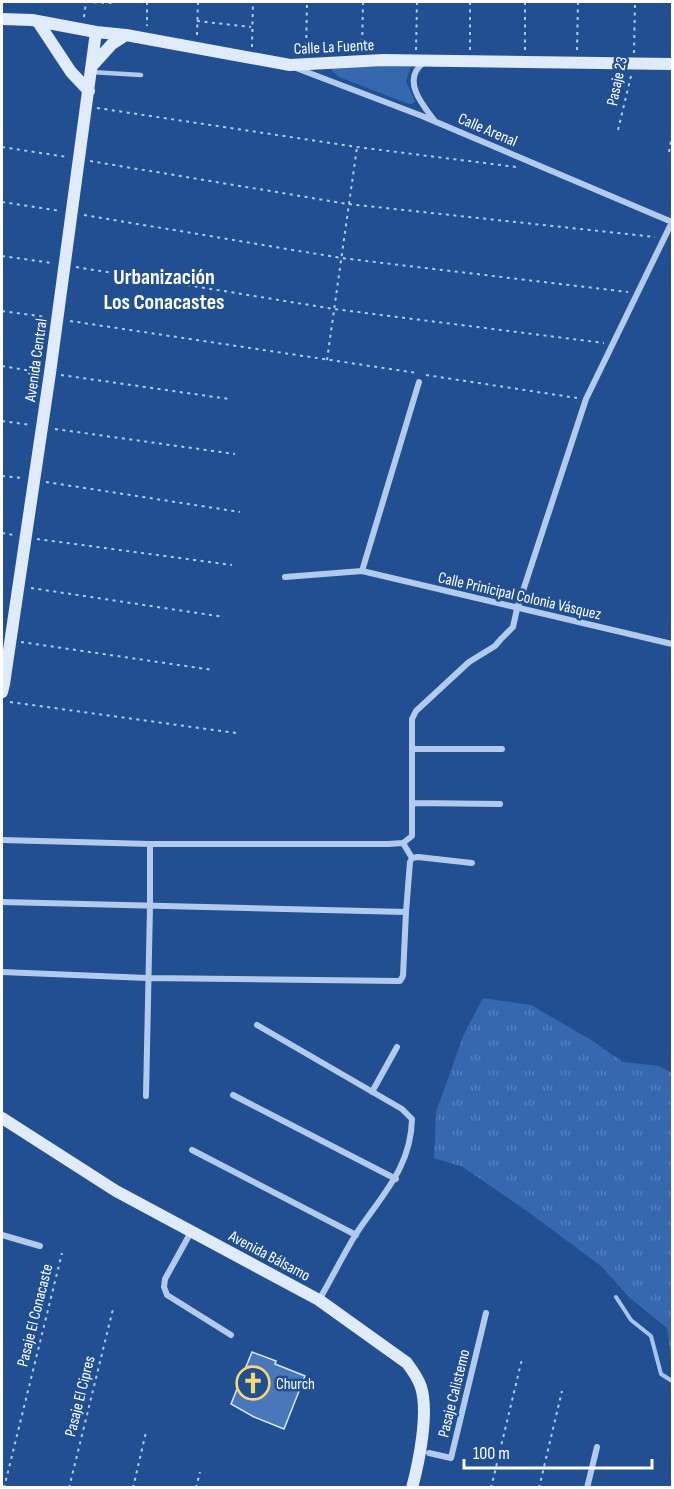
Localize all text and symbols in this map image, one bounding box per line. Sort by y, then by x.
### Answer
street label: Calle La Fuente [293,36,375,59]
street label: Pasaje 23 [603,55,632,108]
street label: Calle Arenal [455,109,520,151]
district label: Urbanización Los Conacastes [103,264,225,316]
street label: Avenida Central [21,317,52,404]
street label: Calle Prinicipal Colonia Vásquez [436,568,603,625]
street label: Avenida Bálsamo [224,1226,313,1286]
street label: Pasaje El Conacaste [14,1262,57,1369]
street label: Pasaje Calistemo [434,1347,475,1439]
street label: Pasaje El Cipres [61,1354,100,1439]
church icon: Church [235,1365,271,1401]
place label: Church [276,1375,315,1394]
scale bar [464,1432,652,1470]
text: 100 m [473,1443,510,1464]

